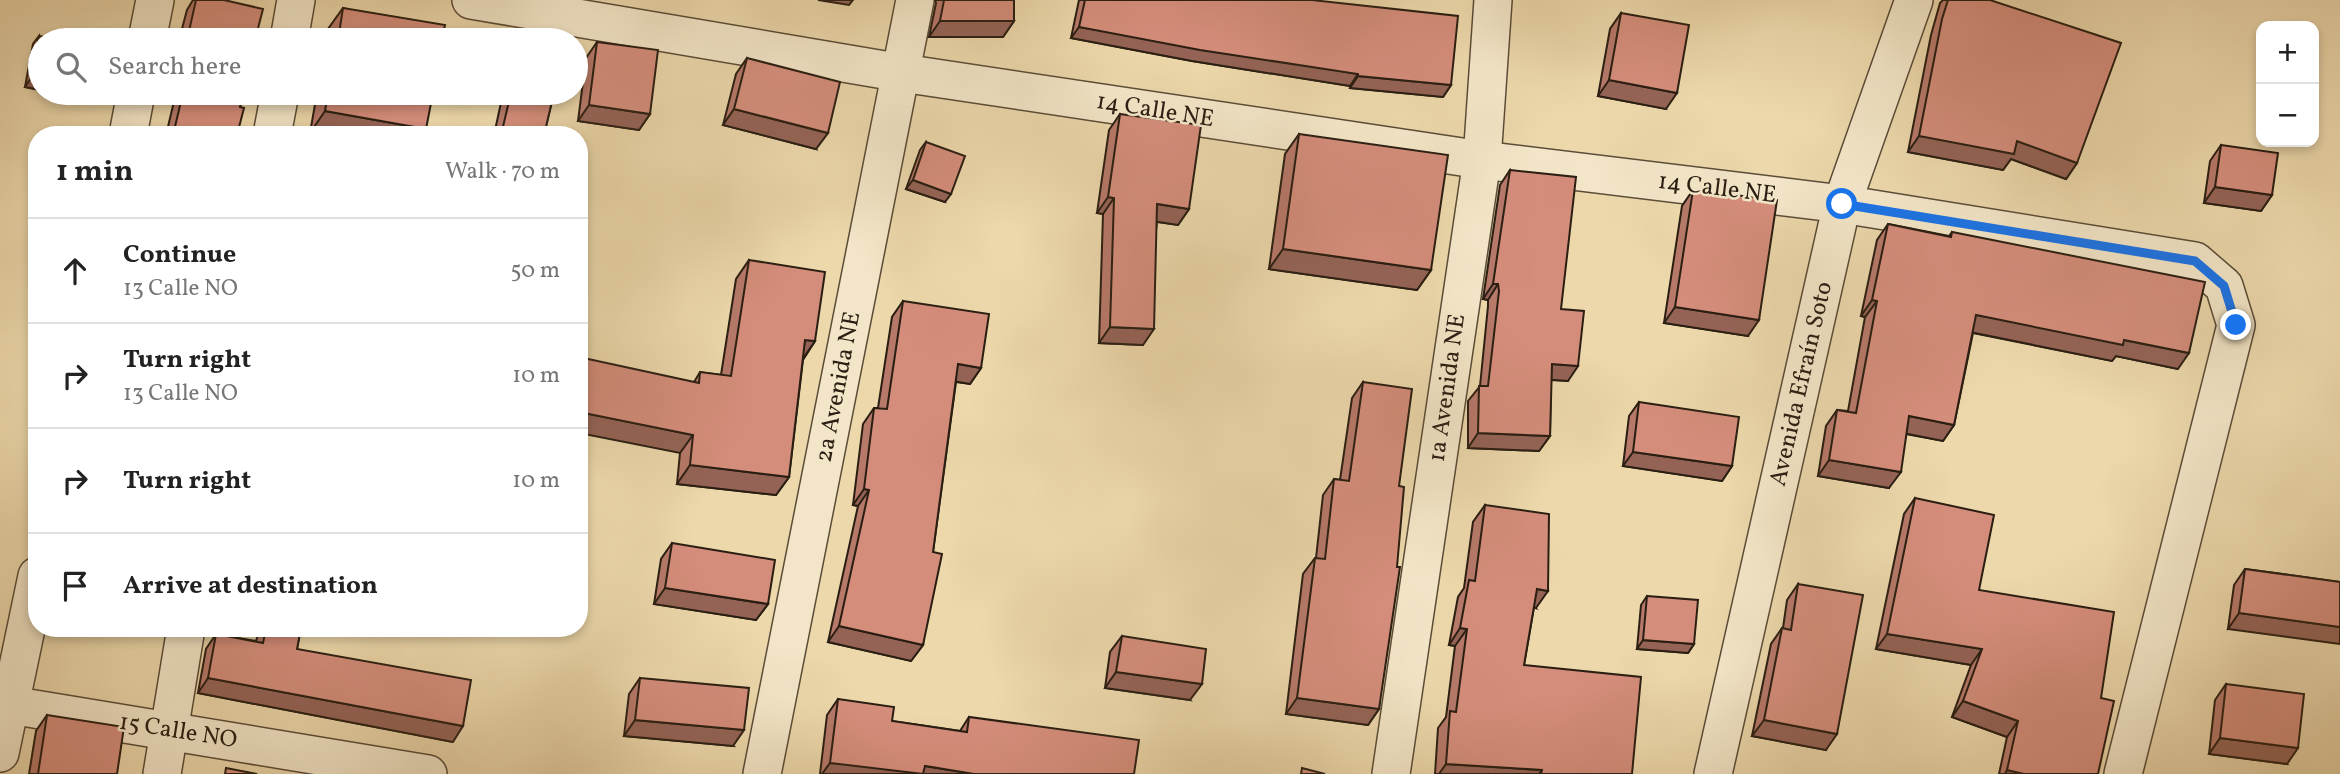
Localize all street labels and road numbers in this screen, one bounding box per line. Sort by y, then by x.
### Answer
street label: 14 Calle NE [1094,85,1216,137]
street label: 14 Calle NE [1656,165,1778,213]
street label: Avenida Efraín Soto [1762,278,1842,490]
street label: 2a Avenida NE [808,309,870,465]
street label: 1a Avenida NE [1421,312,1475,464]
street label: 15 Calle NO [116,706,240,758]

